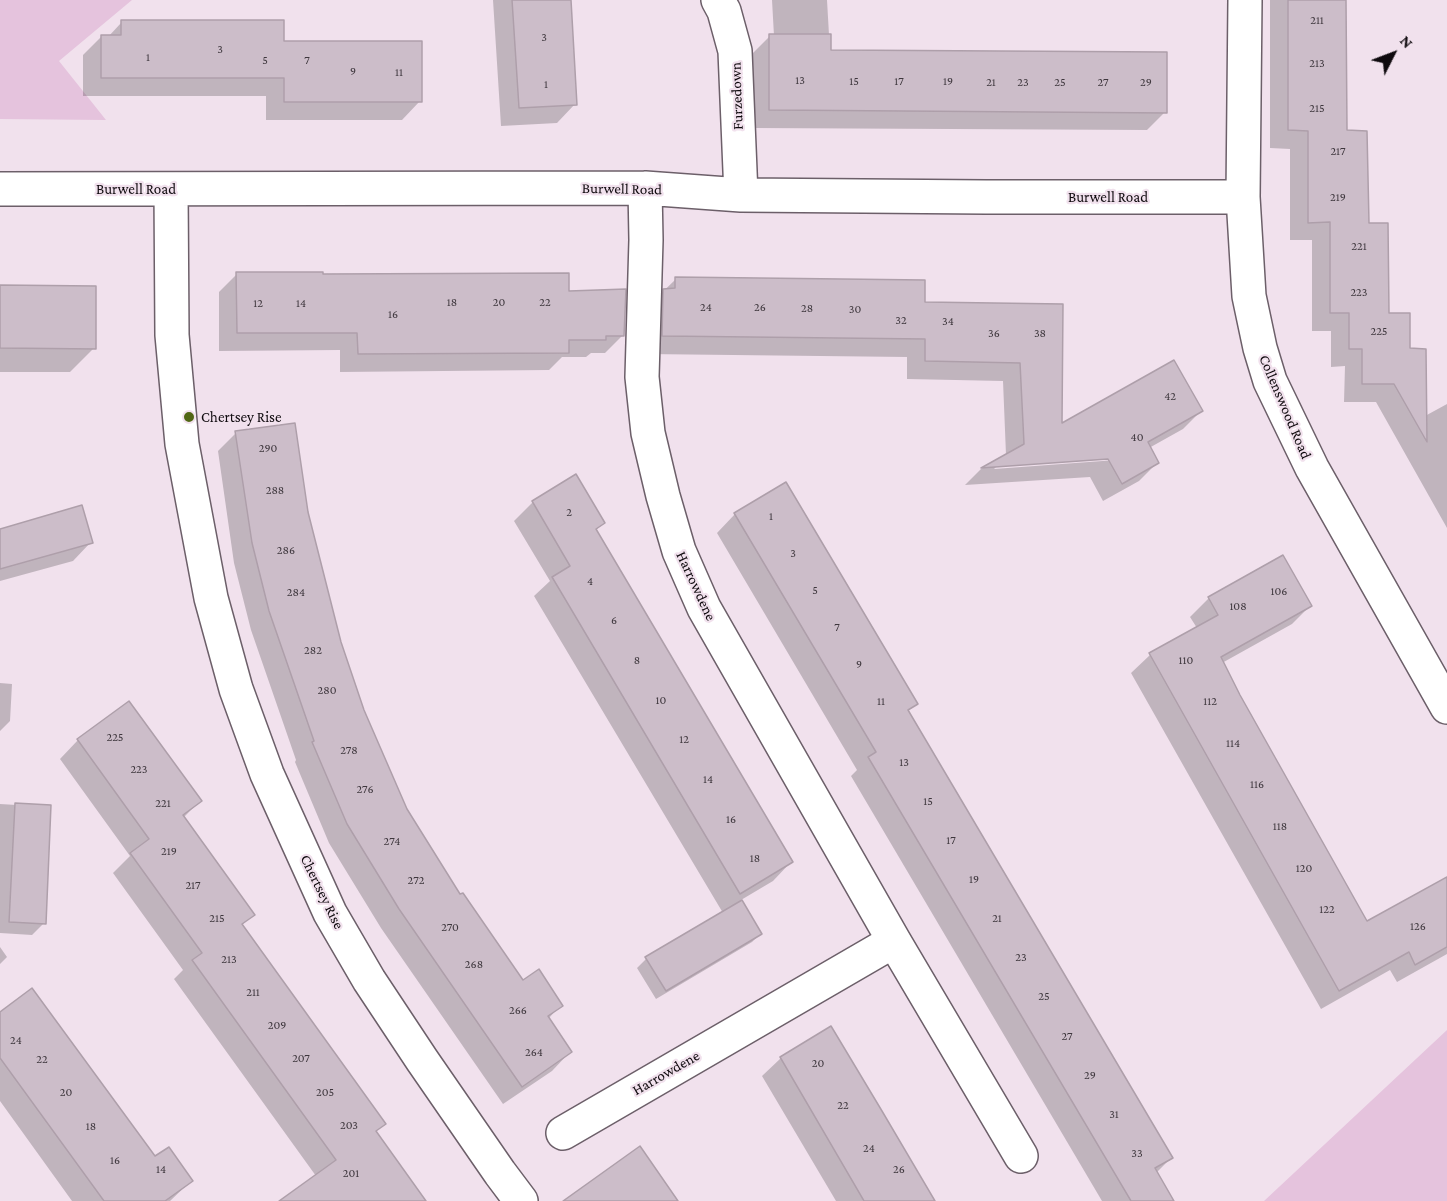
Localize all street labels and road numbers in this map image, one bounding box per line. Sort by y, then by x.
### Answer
street label: Furzedown [727,62,747,130]
street label: Burwell Road [582,179,662,199]
street label: Burwell Road [96,180,176,198]
street label: Burwell Road [1068,188,1148,206]
street label: Collenswood Road [1255,352,1315,462]
street label: Harrowdene [672,548,720,624]
street label: Chertsey Rise [296,852,348,932]
street label: Harrowdene [629,1047,703,1099]

